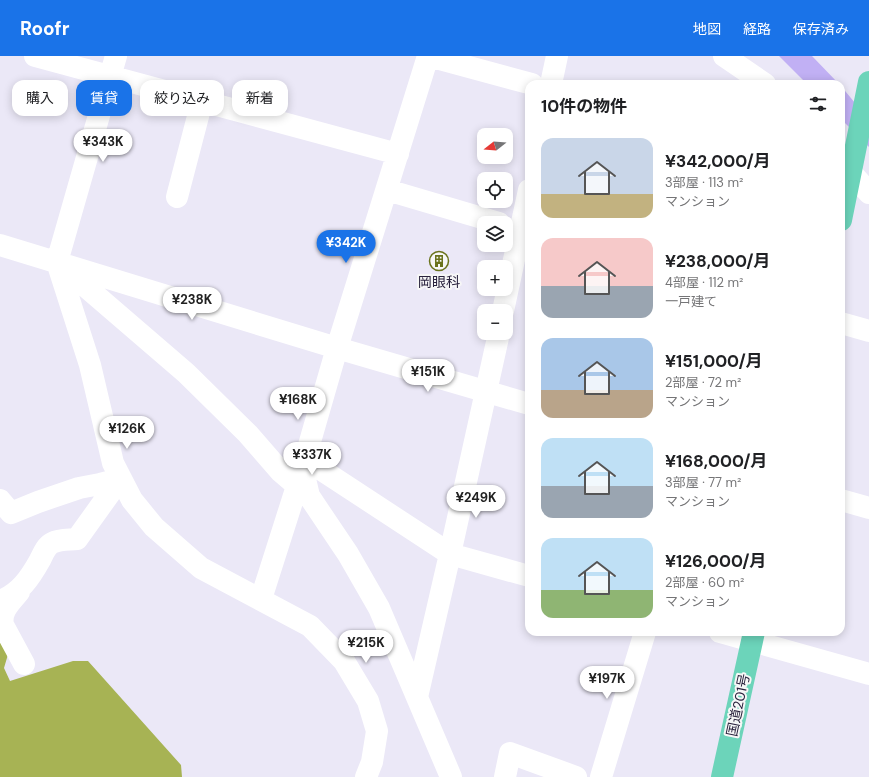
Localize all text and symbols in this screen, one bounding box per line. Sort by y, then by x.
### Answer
text: Roofr [20,16,69,41]
text: 地図 [693,20,721,38]
text: 経路 [743,20,771,38]
text: 保存済み [793,20,849,38]
chip: 購入 [12,80,68,116]
chip: 賃貸 [76,80,132,116]
chip: 絞り込み [140,80,224,116]
chip: 新着 [232,80,288,116]
icon: filters [807,93,829,115]
text: 10件の物件 [541,95,627,117]
north arrow [477,128,513,164]
map controls [477,128,513,340]
pin: ¥343K [75,129,131,163]
text: ¥343K [82,133,124,150]
text: ¥342,000/月 [665,150,771,172]
icon: home [573,154,621,202]
button: locate [477,172,513,208]
text: 3部屋 · 113 m² [665,174,743,191]
text: マンション [665,193,730,210]
button: layers [477,216,513,252]
pin: ¥342K [318,230,374,264]
text: ¥342K [326,234,366,251]
building icon: 岡眼科 [428,250,450,272]
text: ¥238,000/月 [665,250,771,272]
icon: home [573,254,621,302]
button: + [477,260,513,296]
place label: 岡眼科 [418,273,460,291]
text: 4部屋 · 112 m² [665,274,743,291]
pin: ¥238K [164,287,220,321]
text: ¥238K [172,291,212,308]
text: 一戸建て [665,293,717,310]
button: − [477,304,513,340]
text: ¥151,000/月 [665,350,763,372]
icon: home [573,354,621,402]
pin: ¥151K [400,359,456,393]
text: ¥151K [411,363,445,380]
text: 2部屋 · 72 m² [665,374,741,391]
pin: ¥168K [270,387,326,421]
text: ¥168K [279,391,317,408]
text: マンション [665,393,730,410]
pin: ¥126K [99,416,155,450]
text: ¥126K [108,420,146,437]
pin: ¥337K [284,442,340,476]
text: ¥337K [292,446,332,463]
text: ¥168,000/月 [665,450,767,472]
icon: home [573,454,621,502]
text: 3部屋 · 77 m² [665,474,741,491]
pin: ¥249K [448,485,504,519]
text: ¥249K [455,489,497,506]
text: マンション [665,493,730,510]
text: ¥126,000/月 [665,550,767,572]
icon: home [573,554,621,602]
text: 2部屋 · 60 m² [665,574,744,591]
text: マンション [665,593,730,610]
pin: ¥215K [338,630,394,664]
text: ¥215K [347,634,385,651]
pin: ¥197K [579,666,635,700]
text: ¥197K [589,670,625,687]
street label: 国道201号 [723,672,753,738]

